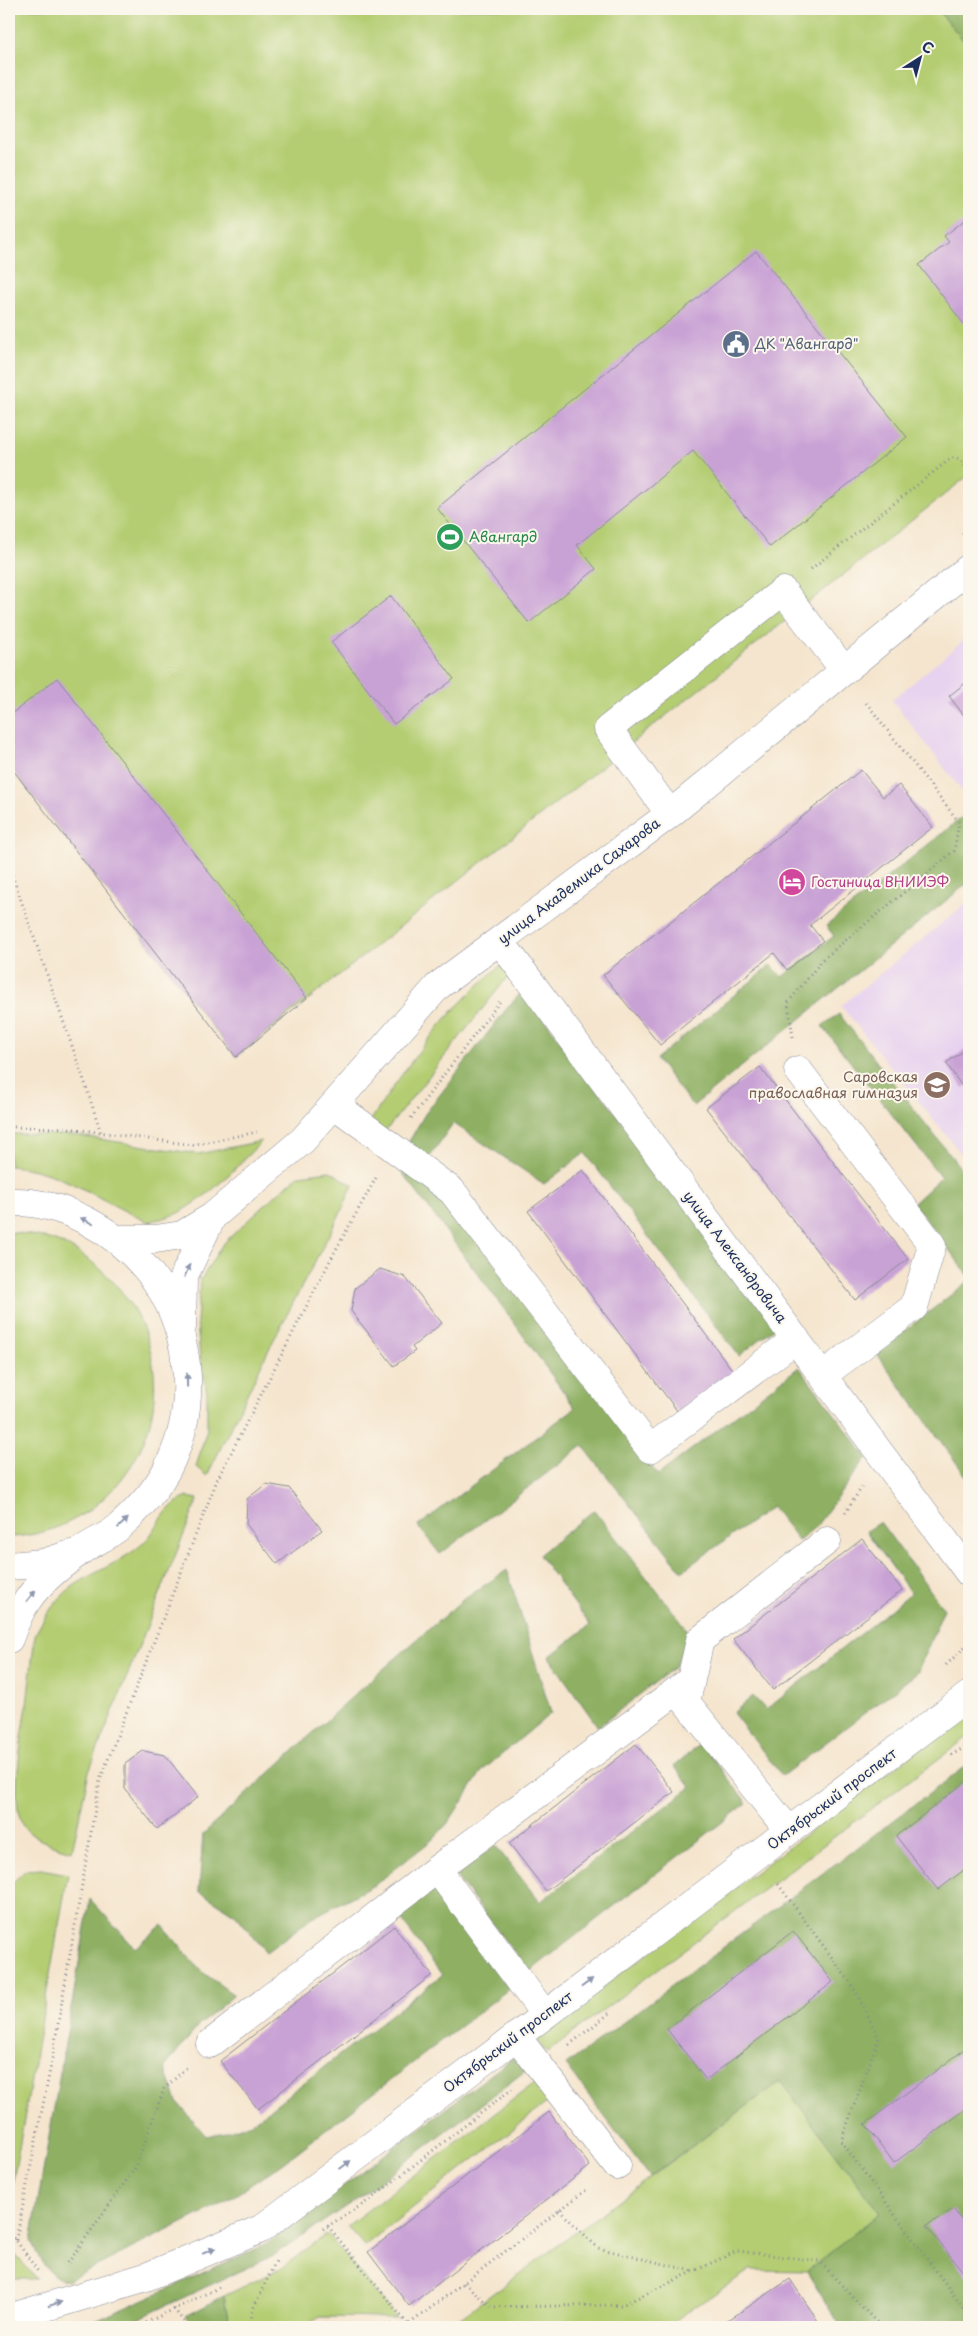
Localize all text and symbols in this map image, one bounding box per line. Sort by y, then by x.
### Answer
north arrow [896,32,946,82]
text: С [918,35,938,59]
public building icon: ДК "Авангард" [721,329,751,359]
place label: ДК "Авангард" [754,333,859,354]
sports icon: Авангард [435,522,465,552]
place label: Авангард [469,526,537,547]
street label: улица Академика Сахарова [493,812,664,949]
hotel icon: Гостиница ВНИИЭФ [777,867,807,897]
place label: Гостиница ВНИИЭФ [811,871,949,892]
place label: Саровская православная гимназия [749,1066,918,1103]
school or university icon: Саровская православная гимназия [922,1070,952,1100]
street label: улица Александровича [679,1186,792,1327]
one-way arrow [80,1217,94,1225]
one-way arrow [183,1264,191,1278]
one-way arrow [183,1372,191,1388]
one-way arrow [116,1517,128,1529]
one-way arrow [26,1590,37,1603]
street label: Октябрьский проспект [762,1743,901,1854]
one-way arrow [580,1978,594,1988]
street label: Октябрьский проспект [438,1986,577,2097]
one-way arrow [338,2160,352,2170]
one-way arrow [202,2246,216,2254]
one-way arrow [48,2300,63,2308]

